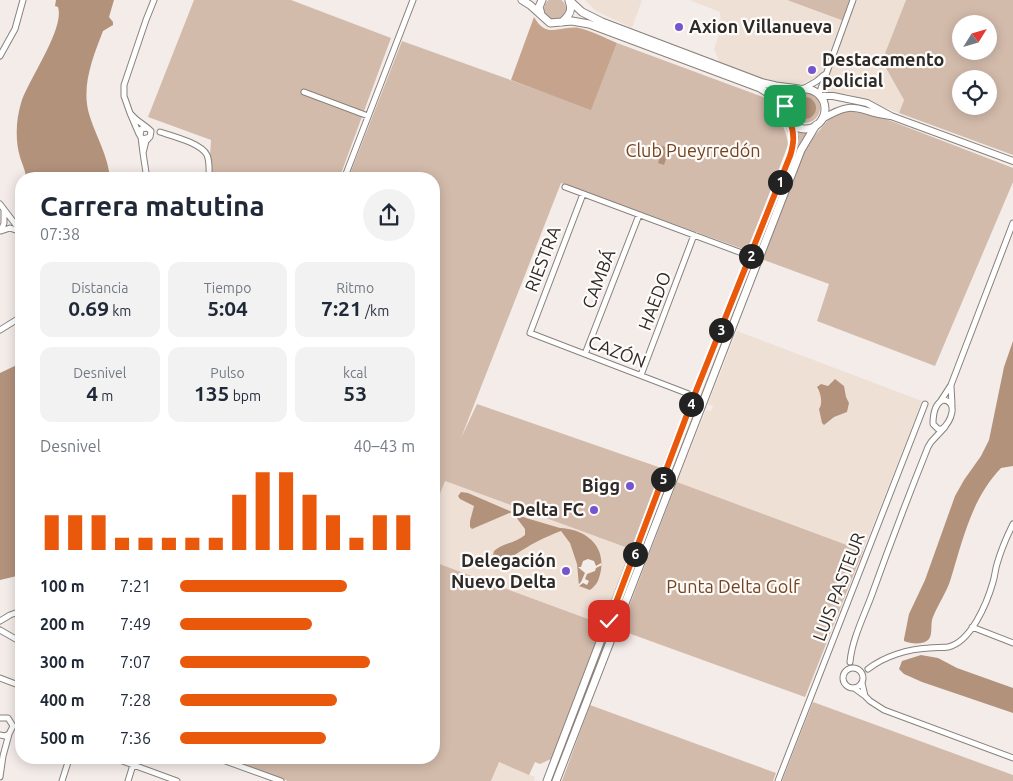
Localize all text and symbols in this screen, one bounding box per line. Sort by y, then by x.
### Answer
north arrow [952,15,998,60]
map controls [952,15,997,115]
place label: Axion Villanueva [689,16,832,36]
marker: Axion Villanueva [673,21,685,33]
place label: Destacamento policial [822,49,944,90]
marker: Destacamento policial [806,64,818,76]
button: locate [952,70,997,115]
pin [764,85,806,127]
icon: arrive [771,92,799,120]
park label: Club Pueyrredón [625,140,761,160]
pin: 1 [768,170,792,194]
text: 1 [777,174,784,190]
button: share [363,189,415,241]
text: Carrera matutina [40,190,265,221]
street label: RIESTRA [520,223,564,294]
text: 07:38 [40,225,80,243]
pin: 2 [738,244,764,268]
street label: CAMBÁ [577,246,619,311]
text: 2 [748,248,755,264]
street label: HAEDO [634,269,674,333]
text: Distancia [71,280,128,296]
text: Tiempo [204,280,251,296]
text: Ritmo [336,280,374,296]
text: 0.69 [68,296,109,320]
text: 5:04 [207,296,248,320]
text: 7:21 [321,296,362,320]
text: km [109,303,131,319]
text: /km [362,303,389,319]
pin: 3 [708,318,734,342]
text: 3 [718,322,725,338]
street label: CAZÓN [586,330,649,371]
text: Desnivel [73,365,126,381]
text: Pulso [210,365,245,381]
text: kcal [343,365,367,381]
text: 4 [86,381,98,405]
text: 135 [194,381,229,405]
text: 53 [343,381,367,405]
text: m [98,388,113,404]
text: bpm [229,388,261,404]
pin: 4 [678,392,704,416]
text: 4 [688,396,695,412]
text: Desnivel [40,437,101,455]
text: 40–43 m [353,437,415,455]
pin: 5 [650,466,676,492]
text: 5 [660,471,667,487]
place label: Bigg [582,475,620,495]
marker: Bigg [624,480,636,492]
place label: Delta FC [512,499,584,519]
marker: Delta FC [588,504,600,516]
street label: LUIS PASTEUR [808,530,868,644]
pin: 6 [622,542,648,566]
text: 6 [632,546,639,562]
place label: Delegación Nuevo Delta [451,550,556,591]
marker: Delegación Nuevo Delta [560,565,572,577]
park label: Punta Delta Golf [666,576,800,596]
text: 100 m [40,577,85,595]
text: 7:21 [120,577,151,595]
pin [588,600,630,642]
icon: check [595,607,623,635]
text: 200 m [40,615,85,633]
text: 7:49 [120,615,151,633]
text: 300 m [40,653,85,671]
text: 7:07 [120,653,151,671]
text: 400 m [40,691,85,709]
text: 7:28 [120,691,151,709]
text: 500 m [40,729,85,747]
text: 7:36 [120,729,151,747]

